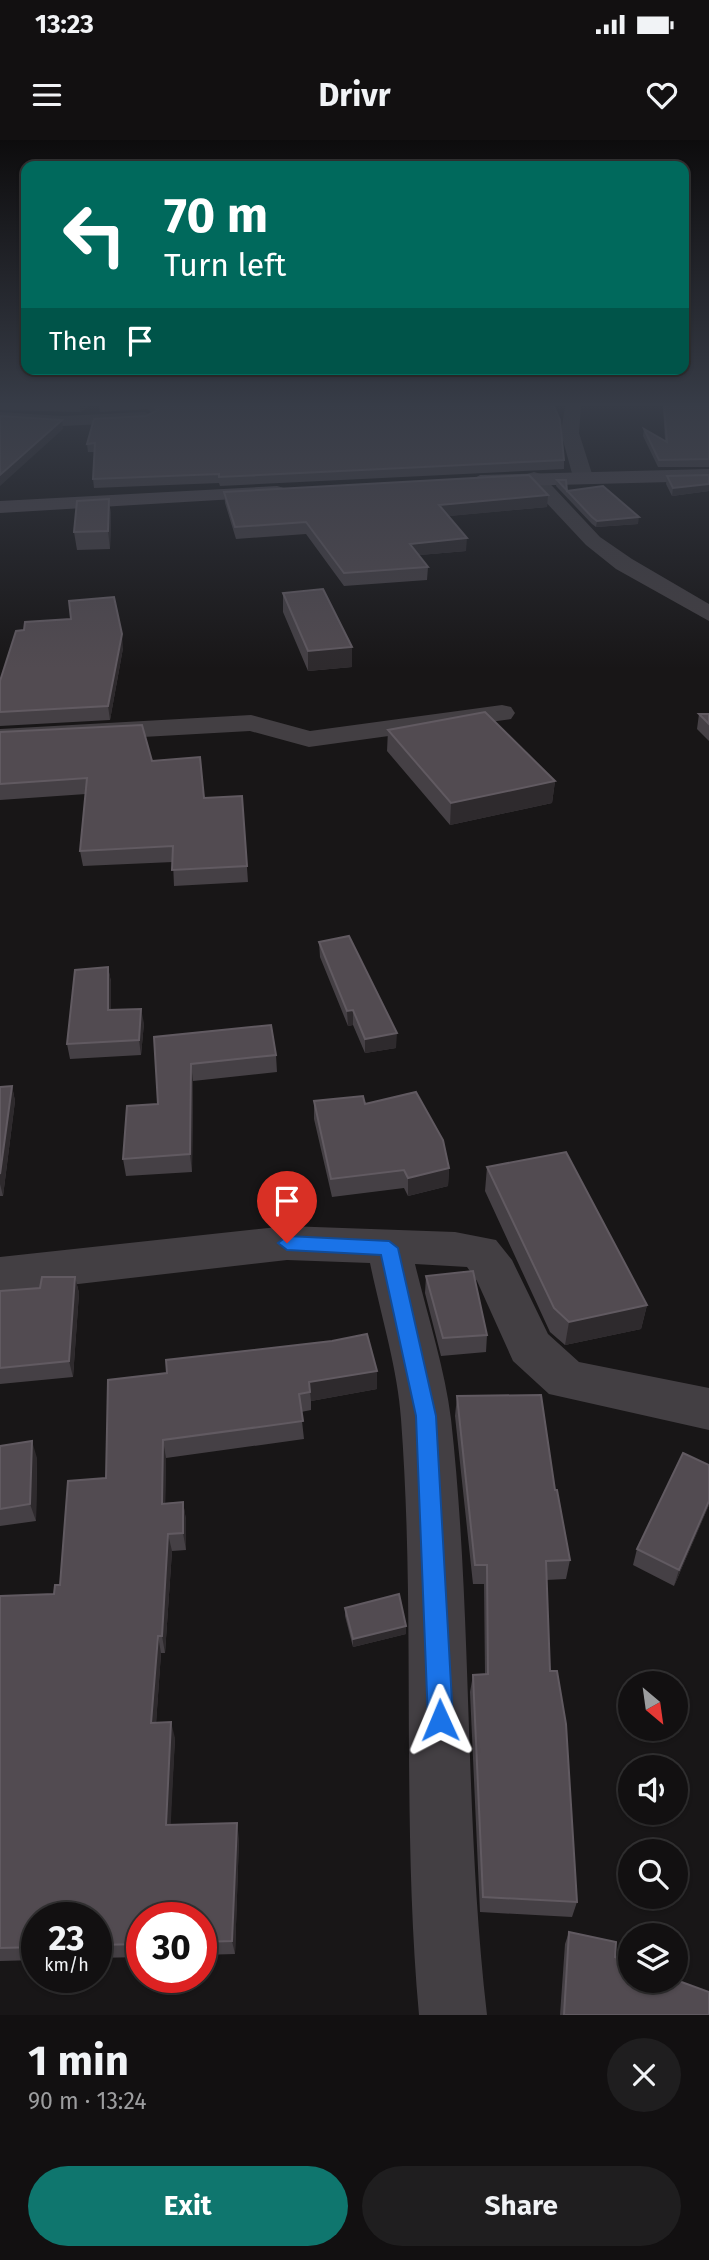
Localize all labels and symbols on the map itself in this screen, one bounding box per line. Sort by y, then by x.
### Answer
pin [257,1171,317,1243]
north arrow [618,1671,688,1741]
position arrow [403,1683,477,1757]
speed limit sign: 30 [126,1902,217,1993]

